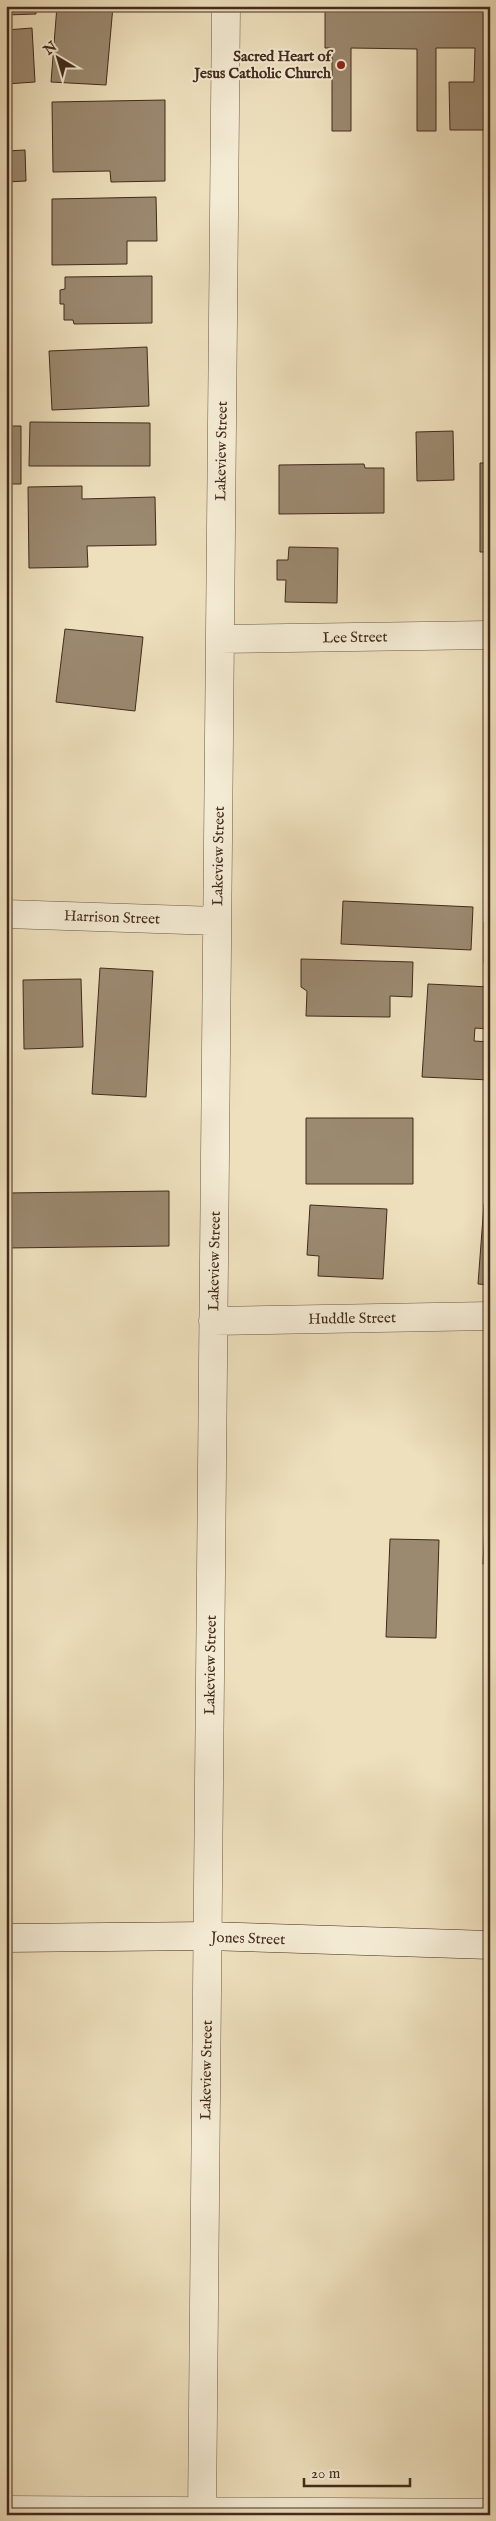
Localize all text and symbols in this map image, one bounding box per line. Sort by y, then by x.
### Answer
north arrow [32,32,82,82]
text: N [40,38,61,60]
place label: Sacred Heart of Jesus Catholic Church [192,47,334,83]
marker: Sacred Heart of Jesus Catholic Church [335,59,347,71]
street label: Lakeview Street [211,401,232,501]
street label: Lee Street [322,627,388,648]
street label: Lakeview Street [208,806,229,906]
street label: Harrison Street [64,906,160,929]
street label: Lakeview Street [204,1211,225,1311]
street label: Huddle Street [308,1308,396,1329]
street label: Lakeview Street [200,1615,221,1715]
street label: Jones Street [208,1928,286,1949]
street label: Lakeview Street [196,2020,217,2120]
scale bar [304,2456,410,2488]
text: 20 m [311,2464,341,2483]

